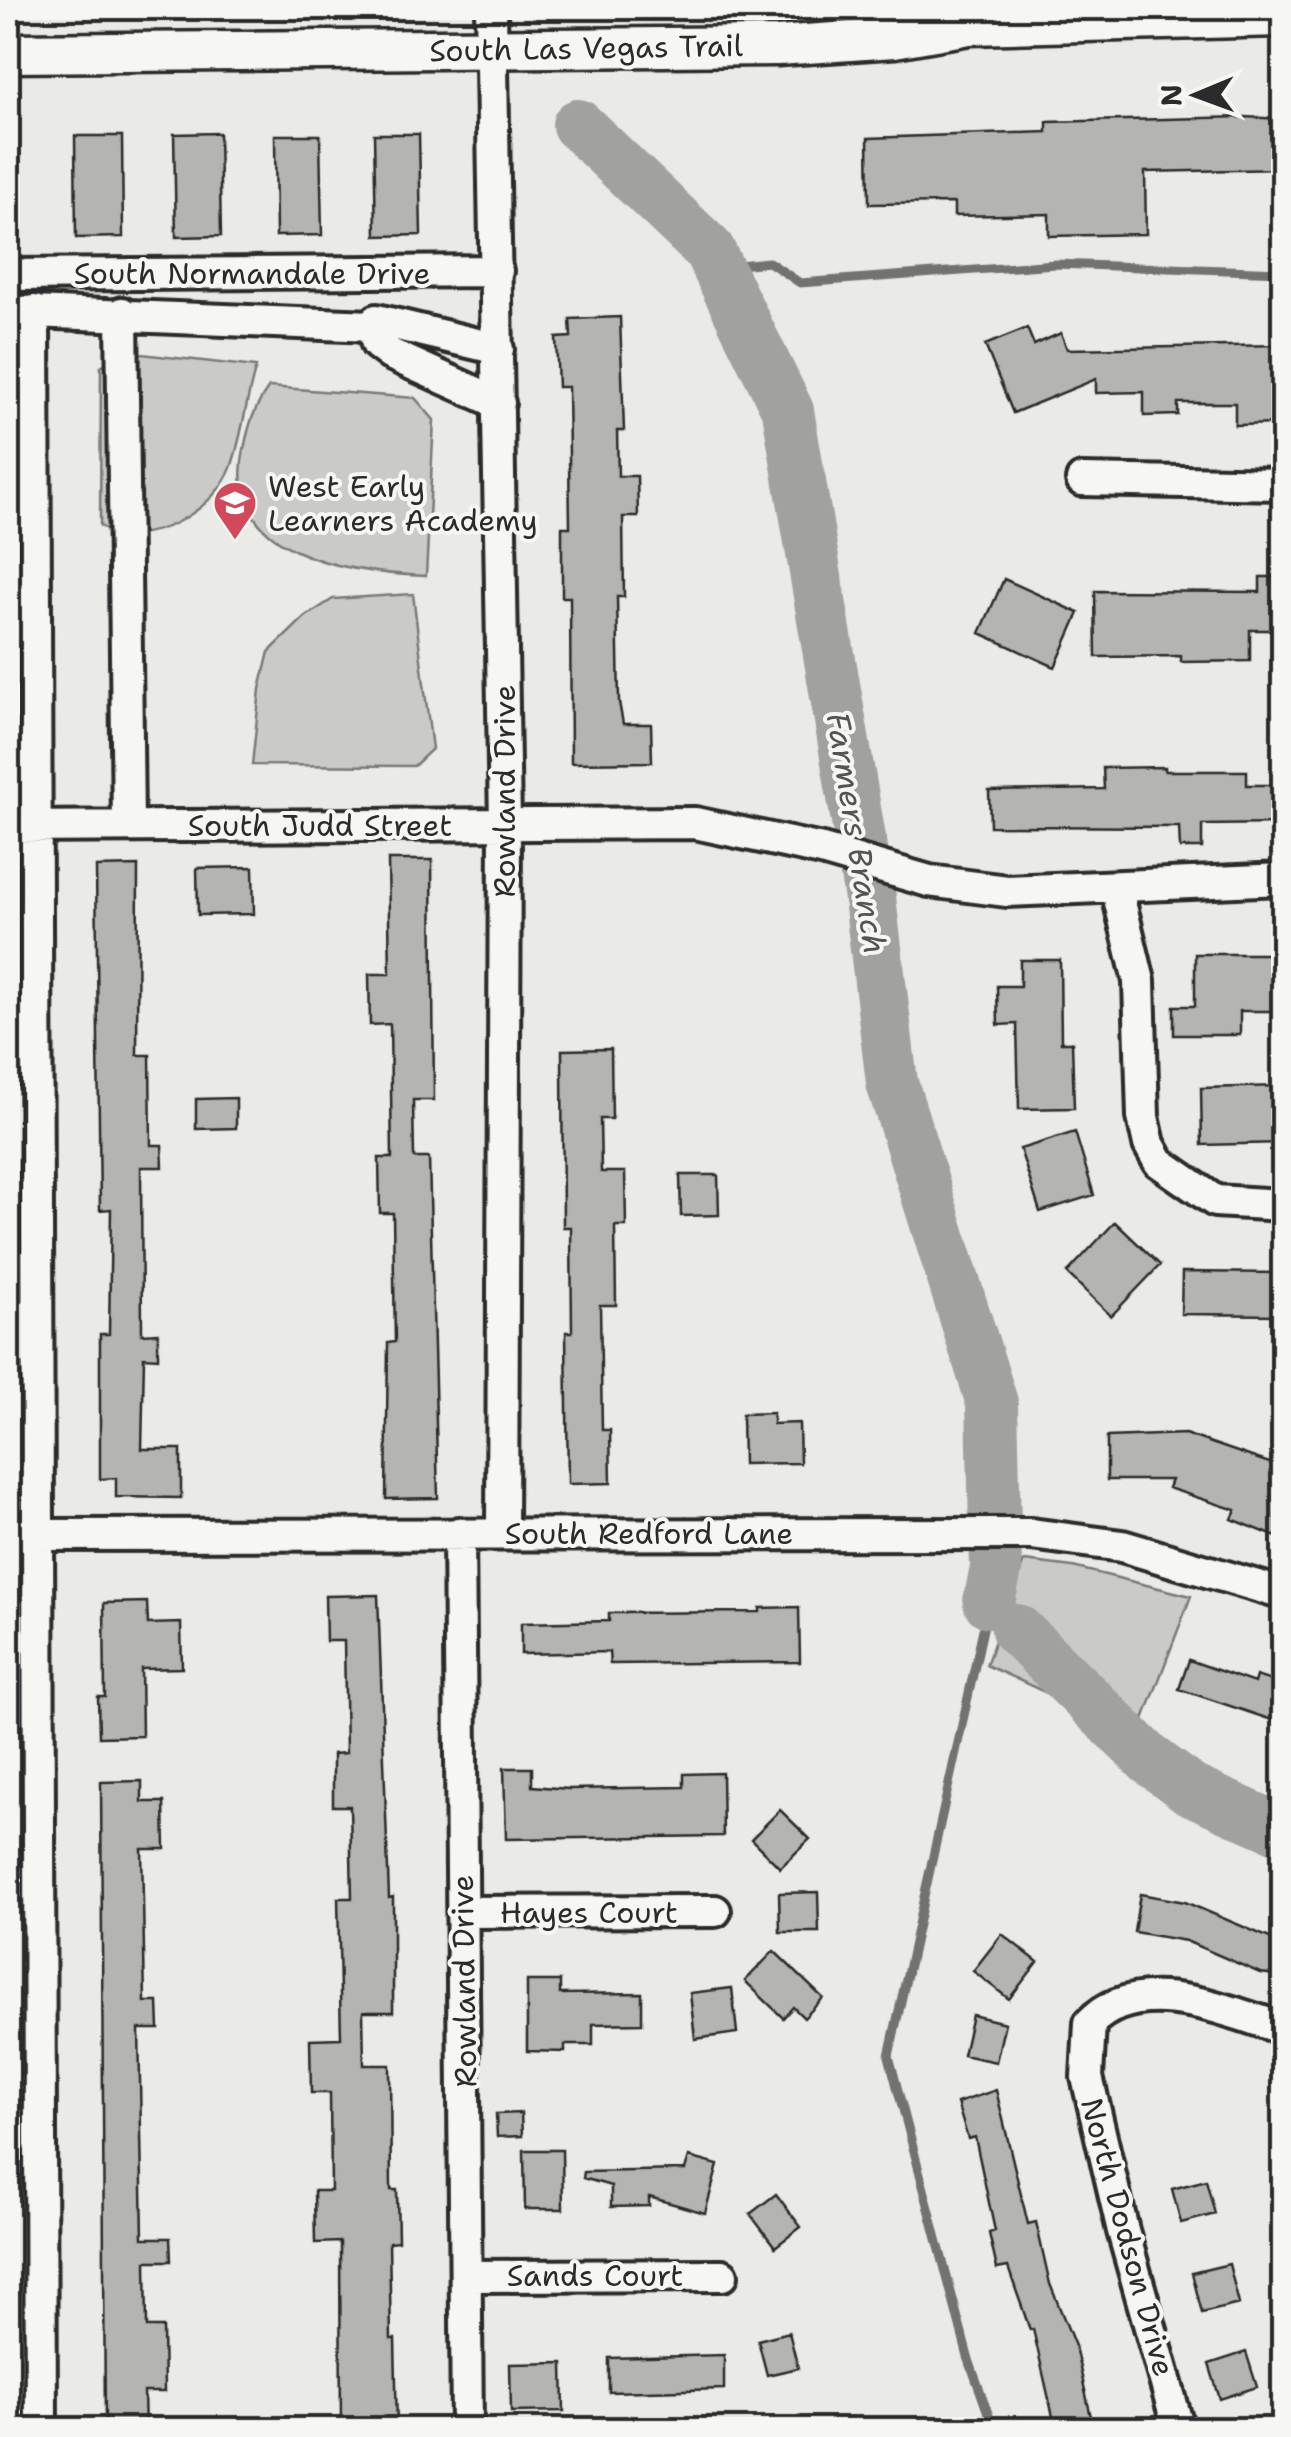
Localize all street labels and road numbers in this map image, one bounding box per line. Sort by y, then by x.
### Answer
street label: South Las Vegas Trail [429,25,743,71]
street label: South Normandale Drive [74,253,430,294]
street label: Rowland Drive [484,685,525,897]
street label: South Judd Street [188,805,452,846]
street label: South Redford Lane [505,1513,793,1554]
street label: Rowland Drive [442,1874,486,2088]
street label: Hayes Court [500,1892,678,1933]
street label: North Dodson Drive [1071,2093,1185,2381]
street label: Sands Court [507,2255,683,2296]

